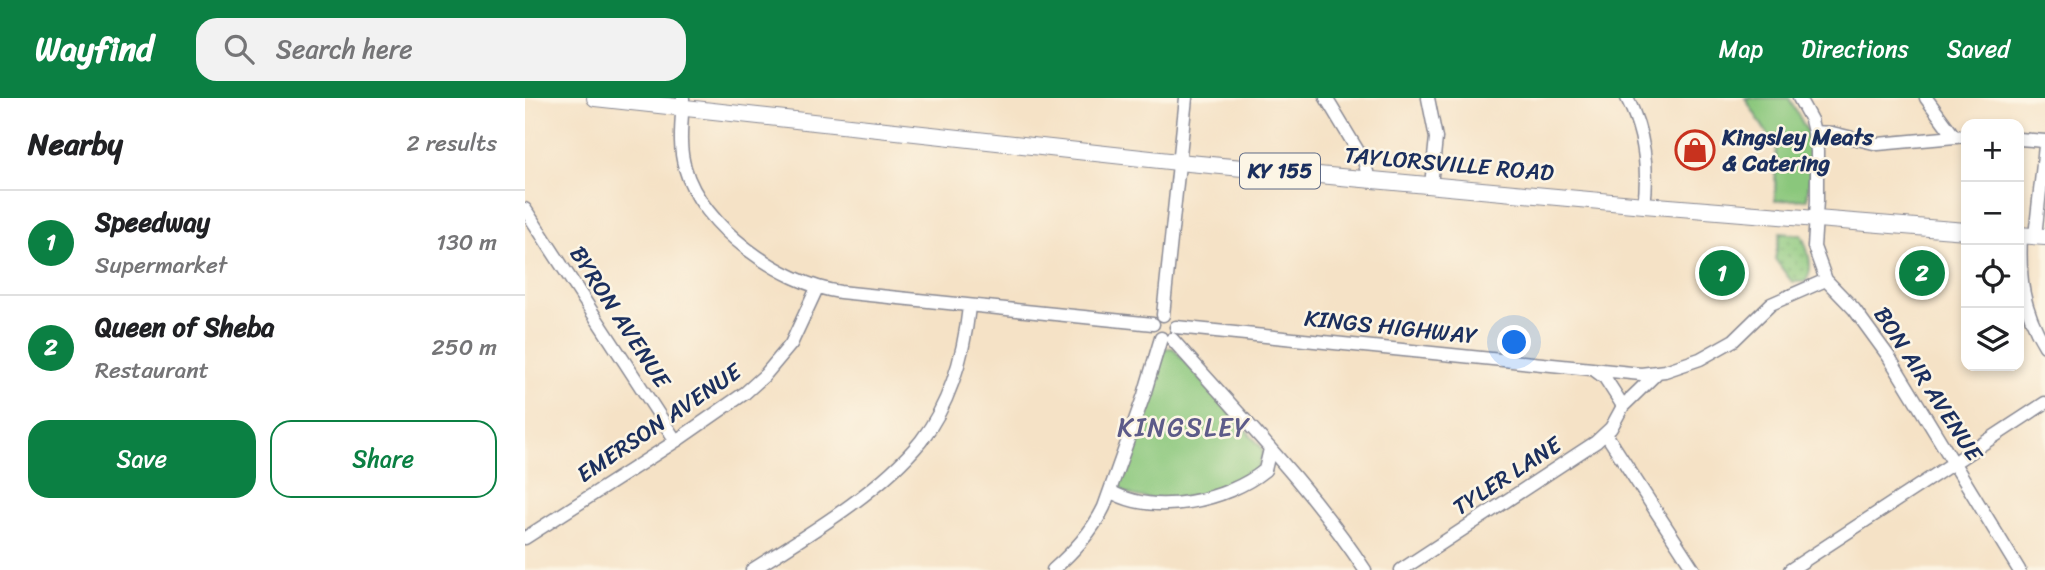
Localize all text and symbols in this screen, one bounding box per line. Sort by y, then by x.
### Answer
search box [196,18,686,81]
text: Wayfind [35,20,154,78]
text: Search here [276,26,413,72]
text: Map [1719,28,1763,70]
text: Directions [1801,28,1909,70]
text: Saved [1947,28,2010,70]
icon: search [220,30,258,68]
text: Nearby [28,117,123,171]
place label: Kingsley Meats & Catering [1721,117,1875,184]
map controls [1961,119,2024,371]
button: + [1961,119,2024,182]
text: 2 results [406,123,497,164]
shop icon: Kingsley Meats & Catering [1674,129,1716,171]
street label: TAYLORSVILLE ROAD [1343,134,1556,194]
road number: KY 155 [1240,154,1320,188]
button: − [1961,182,2024,245]
text: Speedway [95,199,210,245]
text: 1 [46,222,56,263]
text: 130 m [436,222,497,263]
street label: BYRON AVENUE [558,237,682,398]
text: Supermarket [95,245,227,286]
button: locate [1961,245,2024,308]
pin: 1 [1699,247,1745,299]
pin: 2 [1899,247,1945,299]
street label: KINGS HIGHWAY [1302,298,1480,356]
street label: BON AIR AVENUE [1862,298,1994,471]
text: Queen of Sheba [95,304,274,350]
button: layers [1961,308,2024,371]
your location [1497,325,1531,359]
text: 2 [44,327,58,368]
text: 250 m [431,327,497,368]
text: Restaurant [95,350,209,391]
street label: EMERSON AVENUE [568,352,751,494]
district label: KINGSLEY [1117,404,1251,450]
button: Save [28,420,256,498]
button: Share [270,420,497,498]
street label: TYLER LANE [1444,425,1571,527]

